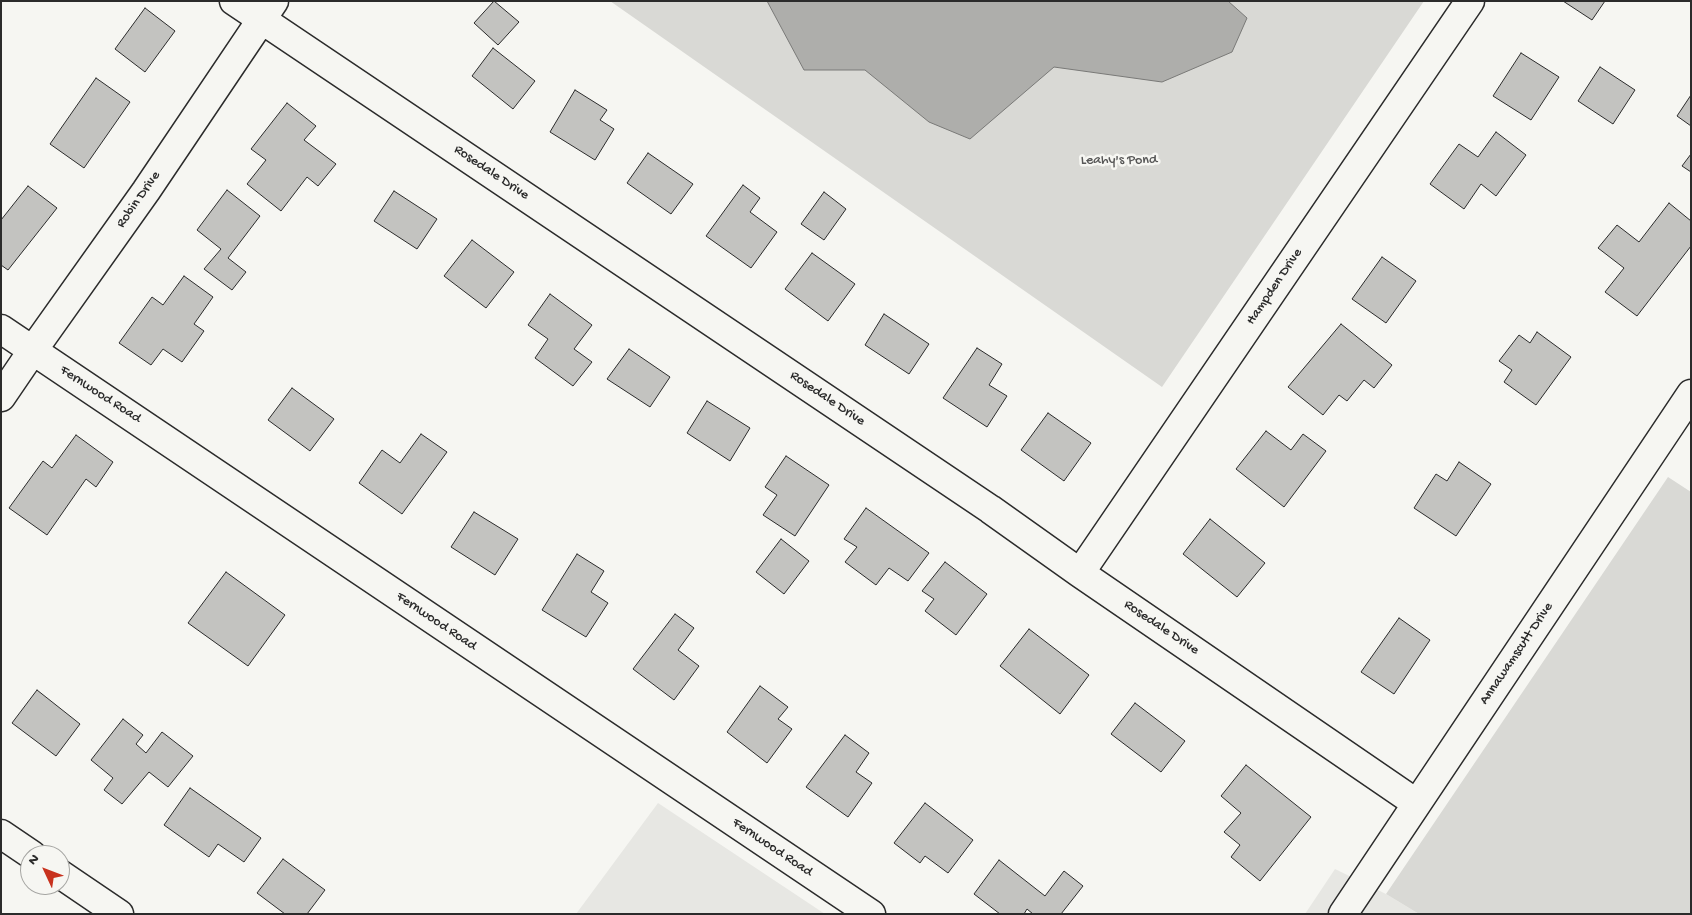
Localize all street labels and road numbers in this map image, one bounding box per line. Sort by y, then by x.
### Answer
street label: Rosedale Drive [450,142,532,204]
street label: Robin Drive [113,168,165,232]
street label: Hampden Drive [1243,246,1307,328]
street label: Fernwood Road [56,362,144,428]
street label: Rosedale Drive [786,368,868,430]
street label: Fernwood Road [393,589,479,655]
street label: Rosedale Drive [1120,597,1202,659]
street label: Annawamscutt Drive [1477,600,1557,708]
street label: Fernwood Road [729,815,815,881]

